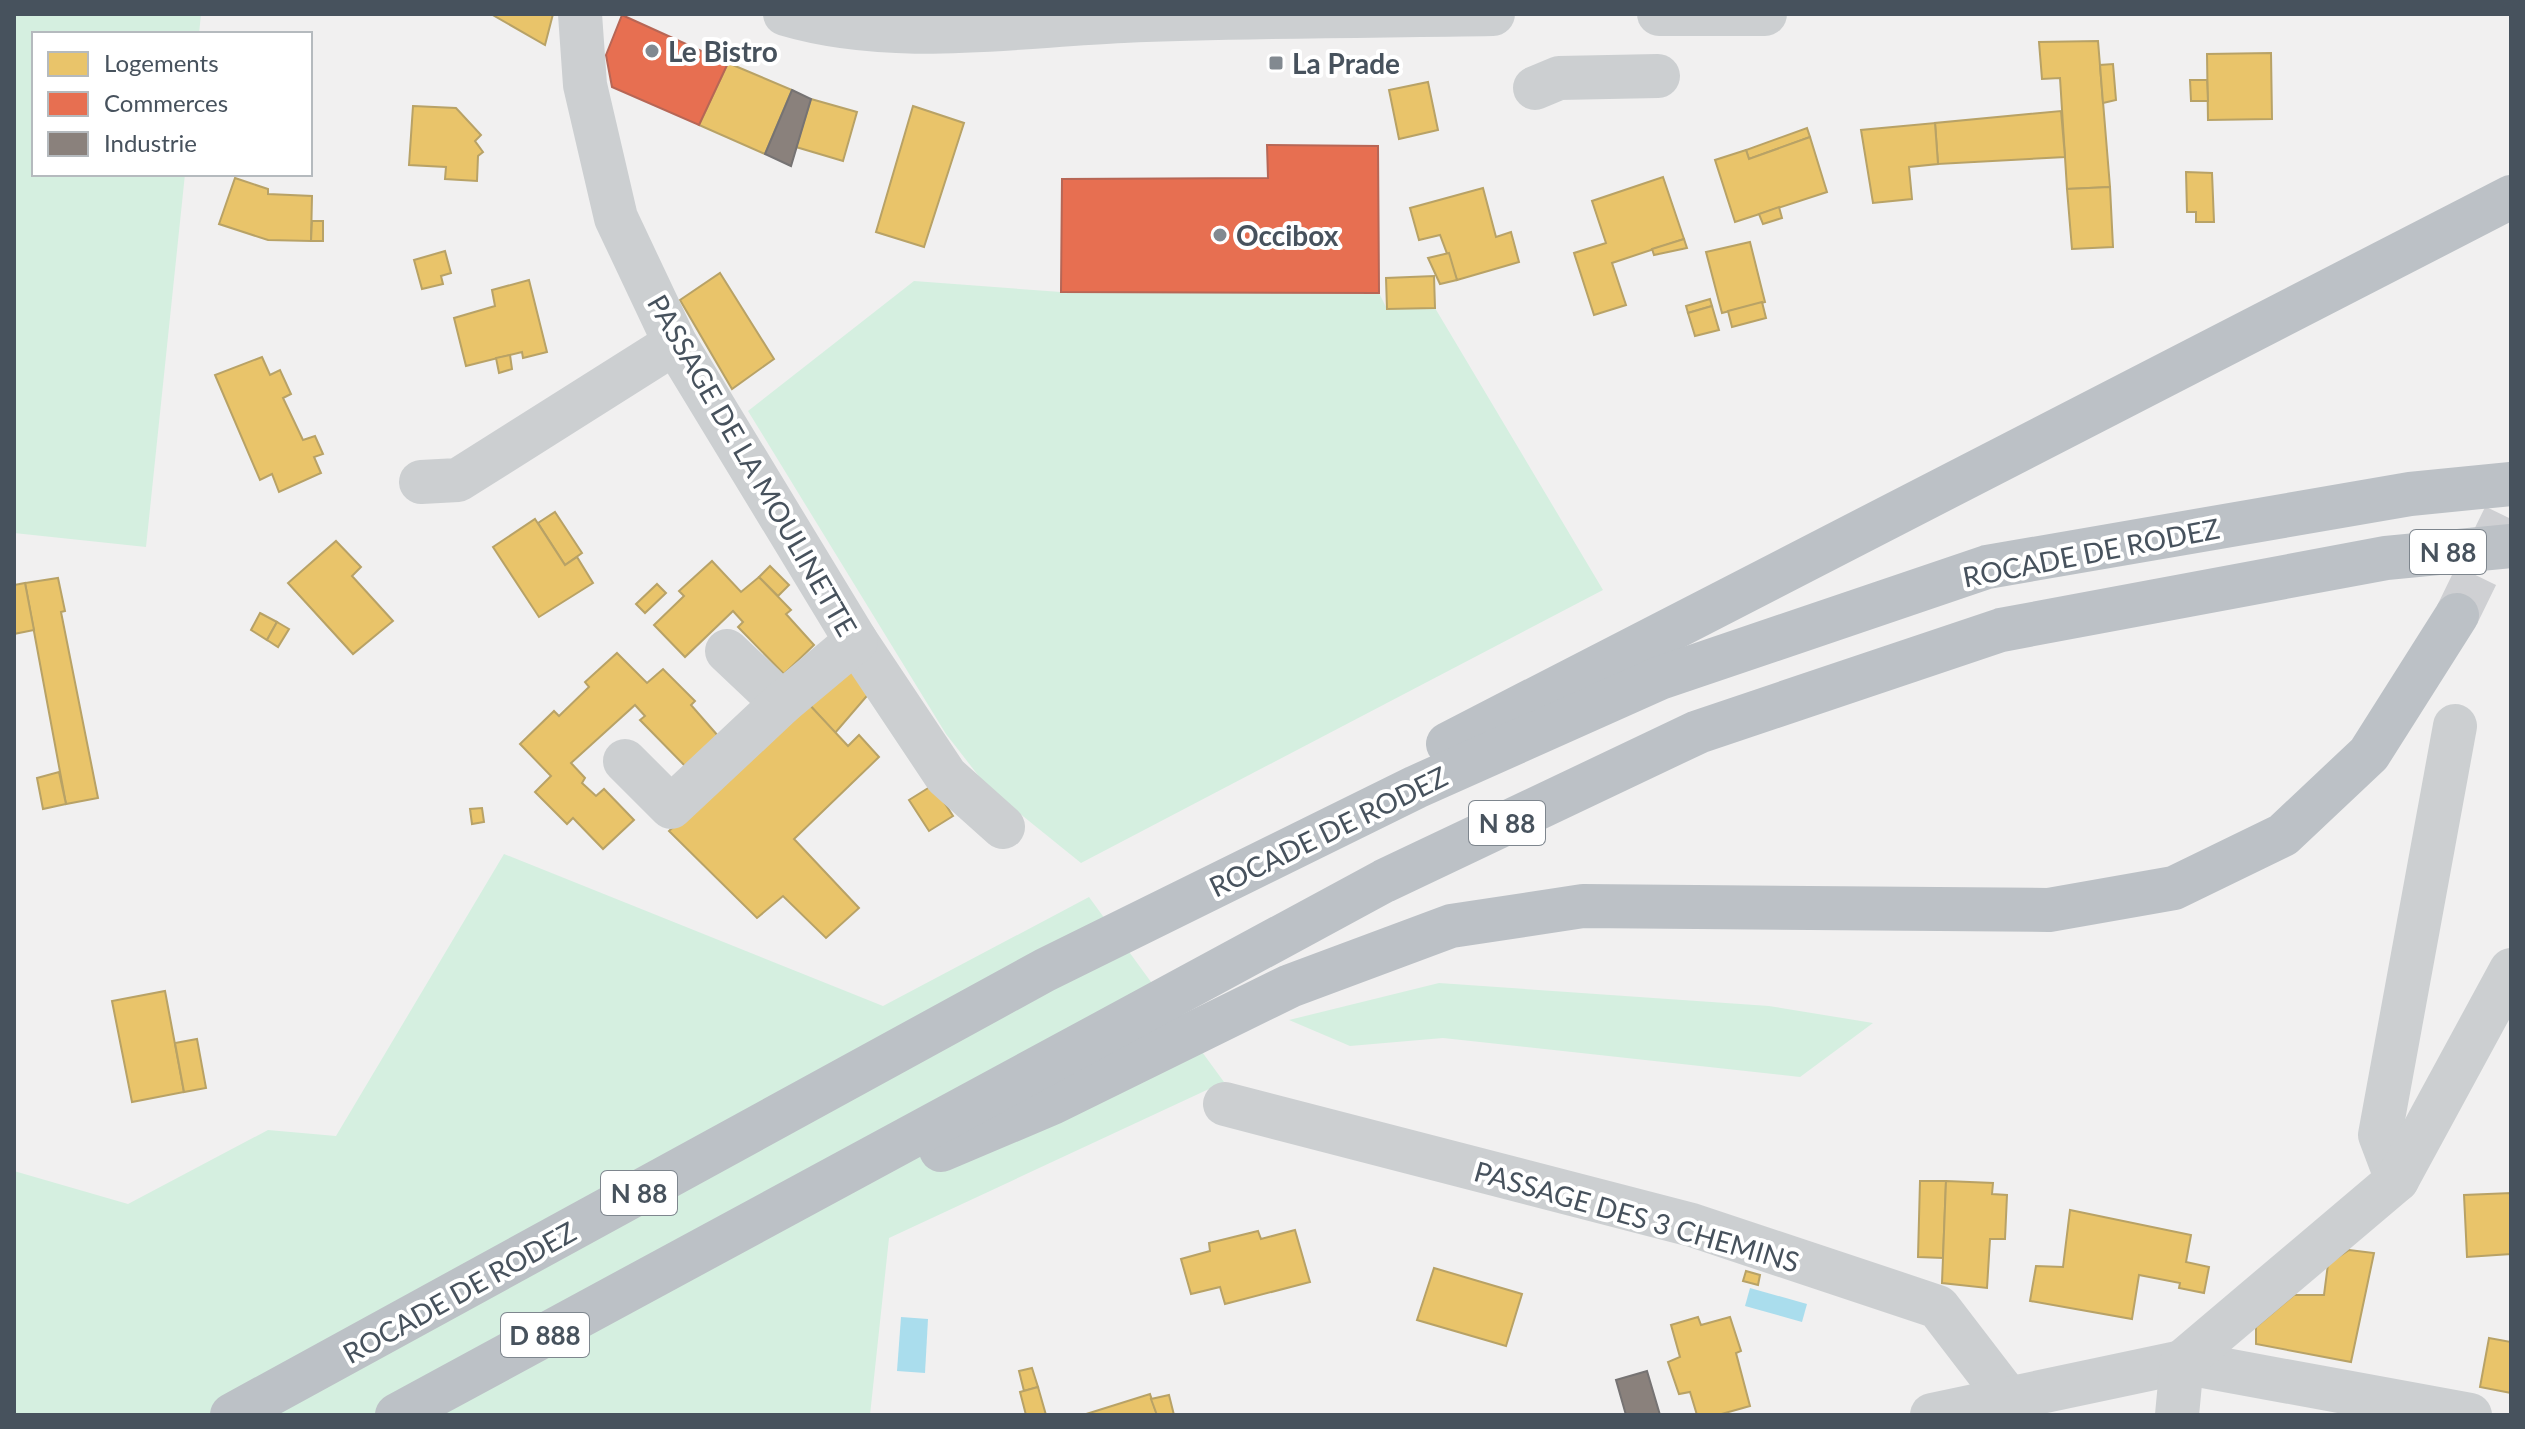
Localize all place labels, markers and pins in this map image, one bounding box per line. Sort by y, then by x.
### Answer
place label: Le Bistro [668,34,778,68]
marker: Le Bistro [643,42,661,60]
place label: La Prade [1292,46,1400,80]
marker: La Prade [1267,54,1285,72]
place label: Occibox [1236,218,1339,252]
marker: Occibox [1211,226,1229,244]

